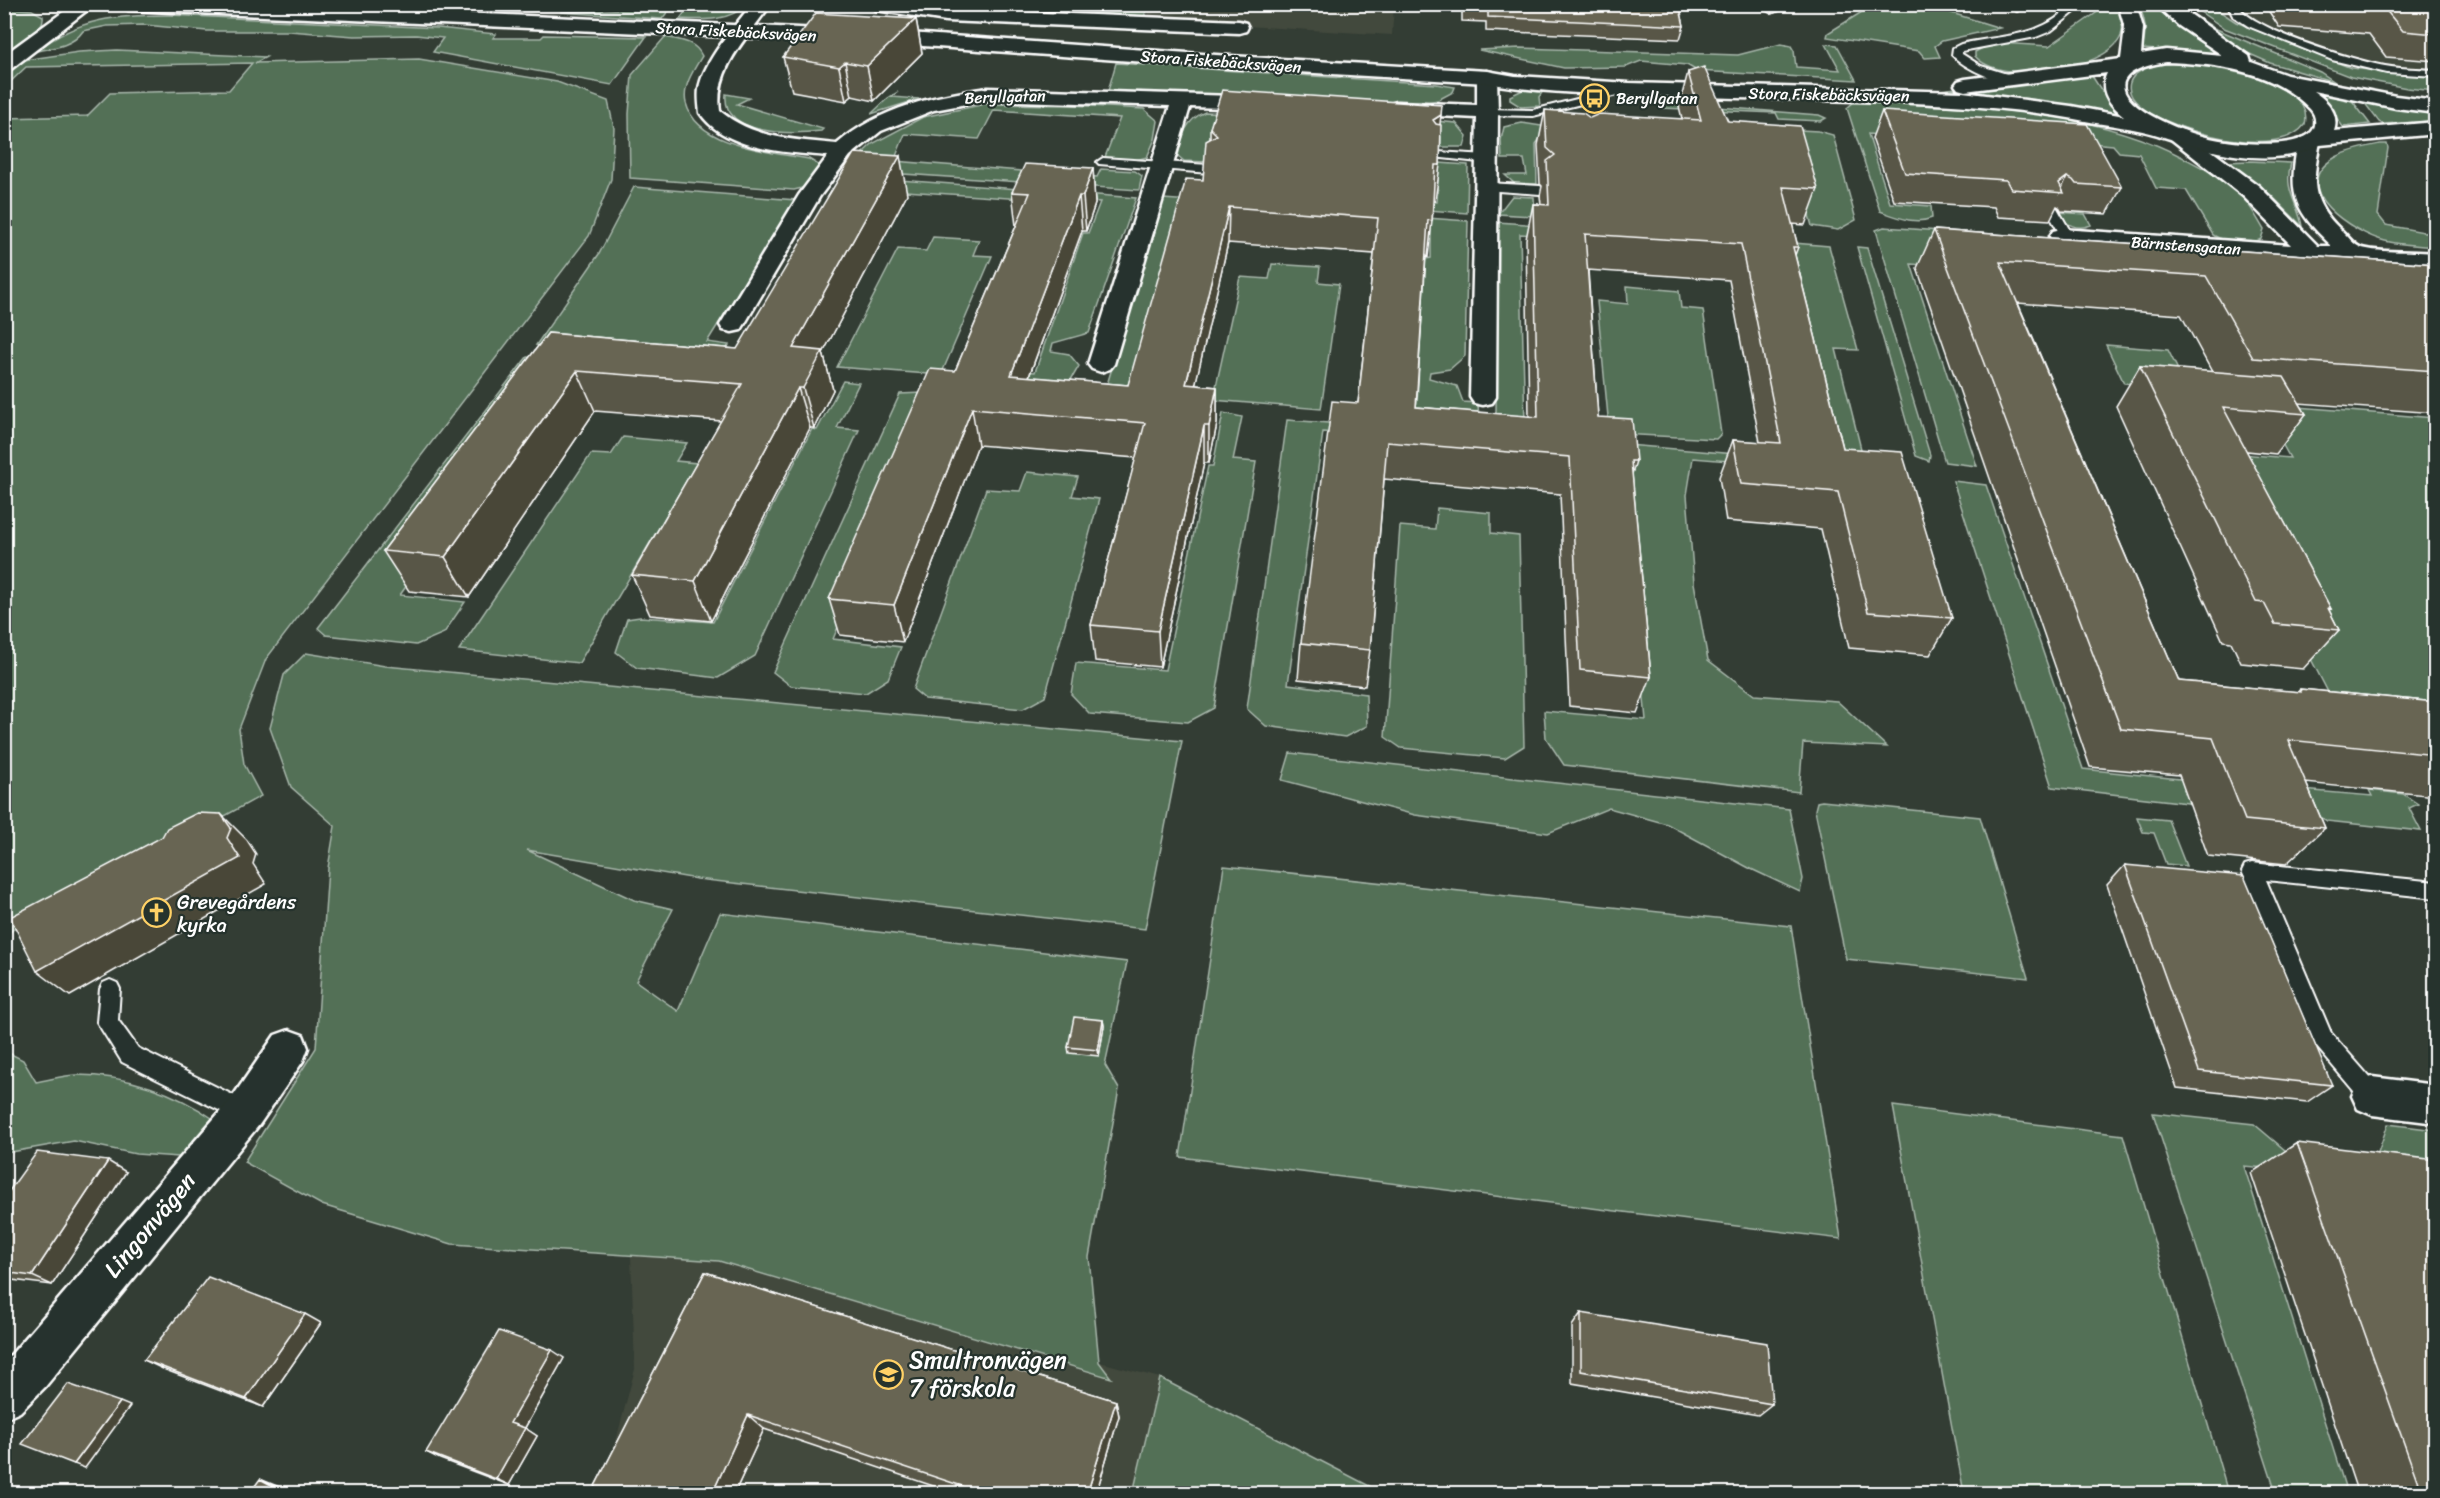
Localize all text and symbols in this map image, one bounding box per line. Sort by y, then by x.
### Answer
street label: Stora Fiskebäcksvägen [655,13,818,50]
street label: Stora Fiskebäcksvägen [1140,41,1303,82]
street label: Stora Fiskebäcksvägen [1748,79,1910,110]
street label: Beryllgatan [964,81,1047,112]
bus stop icon: Beryllgatan [1579,82,1611,114]
place label: Beryllgatan [1616,84,1698,113]
street label: Bärnstensgatan [2130,227,2242,264]
place label: Grevegårdens kyrka [177,885,297,943]
church icon: Grevegårdens kyrka [140,897,172,929]
street label: Lingonvägen [93,1163,207,1287]
place label: Smultronvägen 7 förskola [909,1339,1067,1409]
school or university icon: Smultronvägen 7 förskola [872,1358,904,1390]

